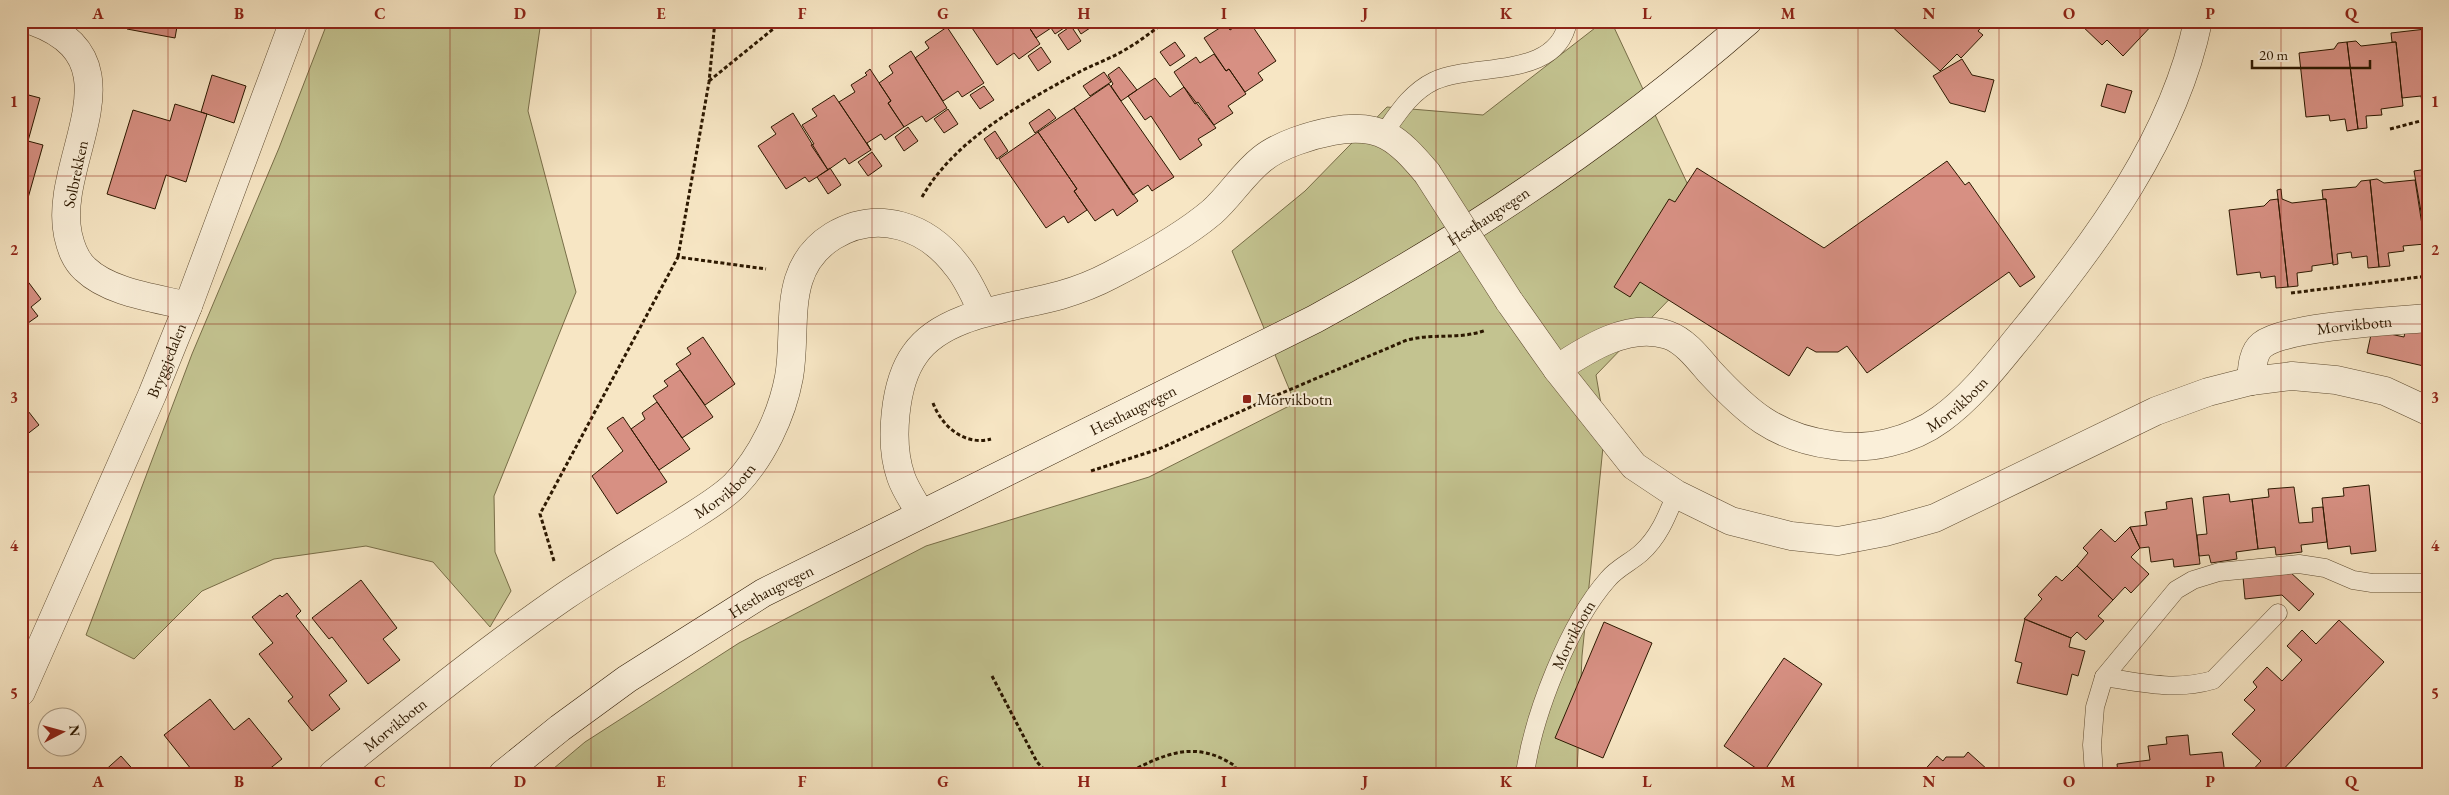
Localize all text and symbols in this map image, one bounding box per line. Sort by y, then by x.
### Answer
text: A [91,3,104,24]
text: B [234,3,244,24]
text: C [374,3,386,24]
text: D [514,3,526,24]
text: E [656,3,666,24]
text: F [798,3,807,24]
text: G [937,3,949,24]
text: H [1078,3,1091,24]
text: I [1221,3,1227,24]
text: J [1360,3,1368,24]
text: K [1500,3,1513,24]
text: L [1642,3,1652,24]
text: M [1781,3,1796,24]
text: N [1923,3,1936,24]
text: O [2063,3,2075,24]
text: P [2205,3,2215,24]
text: Q [2345,3,2360,24]
scale bar [2252,38,2369,70]
text: 20 m [2259,45,2288,64]
text: 1 [10,91,18,112]
text: 1 [2431,91,2439,112]
street label: Solbrekken [58,138,93,210]
street label: Hesthaugvegen [1443,182,1534,251]
text: 2 [10,239,19,260]
text: 2 [2431,239,2440,260]
street label: Morvikbotn [2315,311,2393,340]
street label: Bryggjedalen [142,320,191,401]
street label: Morvikbotn [1922,371,1993,437]
street label: Hesthaugvegen [1086,379,1180,440]
text: 3 [10,387,18,408]
text: 3 [2431,387,2439,408]
place label: Morvikbotn [1257,389,1333,410]
marker: Morvikbotn [1241,393,1253,405]
street label: Morvikbotn [690,459,761,524]
text: 4 [10,535,19,556]
text: 4 [2431,535,2440,556]
street label: Hesthaugvegen [725,559,818,623]
street label: Morvikbotn [1547,596,1600,673]
text: 5 [10,683,18,704]
text: 5 [2431,683,2439,704]
street label: Morvikbotn [359,693,431,757]
north arrow [38,708,88,758]
text: N [65,724,85,738]
text: A [91,771,104,792]
text: B [234,771,244,792]
text: C [374,771,386,792]
text: D [514,771,526,792]
text: E [656,771,666,792]
text: F [798,771,807,792]
text: G [937,771,949,792]
text: H [1078,771,1091,792]
text: I [1221,771,1227,792]
text: J [1360,771,1368,792]
text: K [1500,771,1513,792]
text: L [1642,771,1652,792]
text: M [1781,771,1796,792]
text: N [1923,771,1936,792]
text: O [2063,771,2075,792]
text: P [2205,771,2215,792]
text: Q [2345,771,2360,792]

